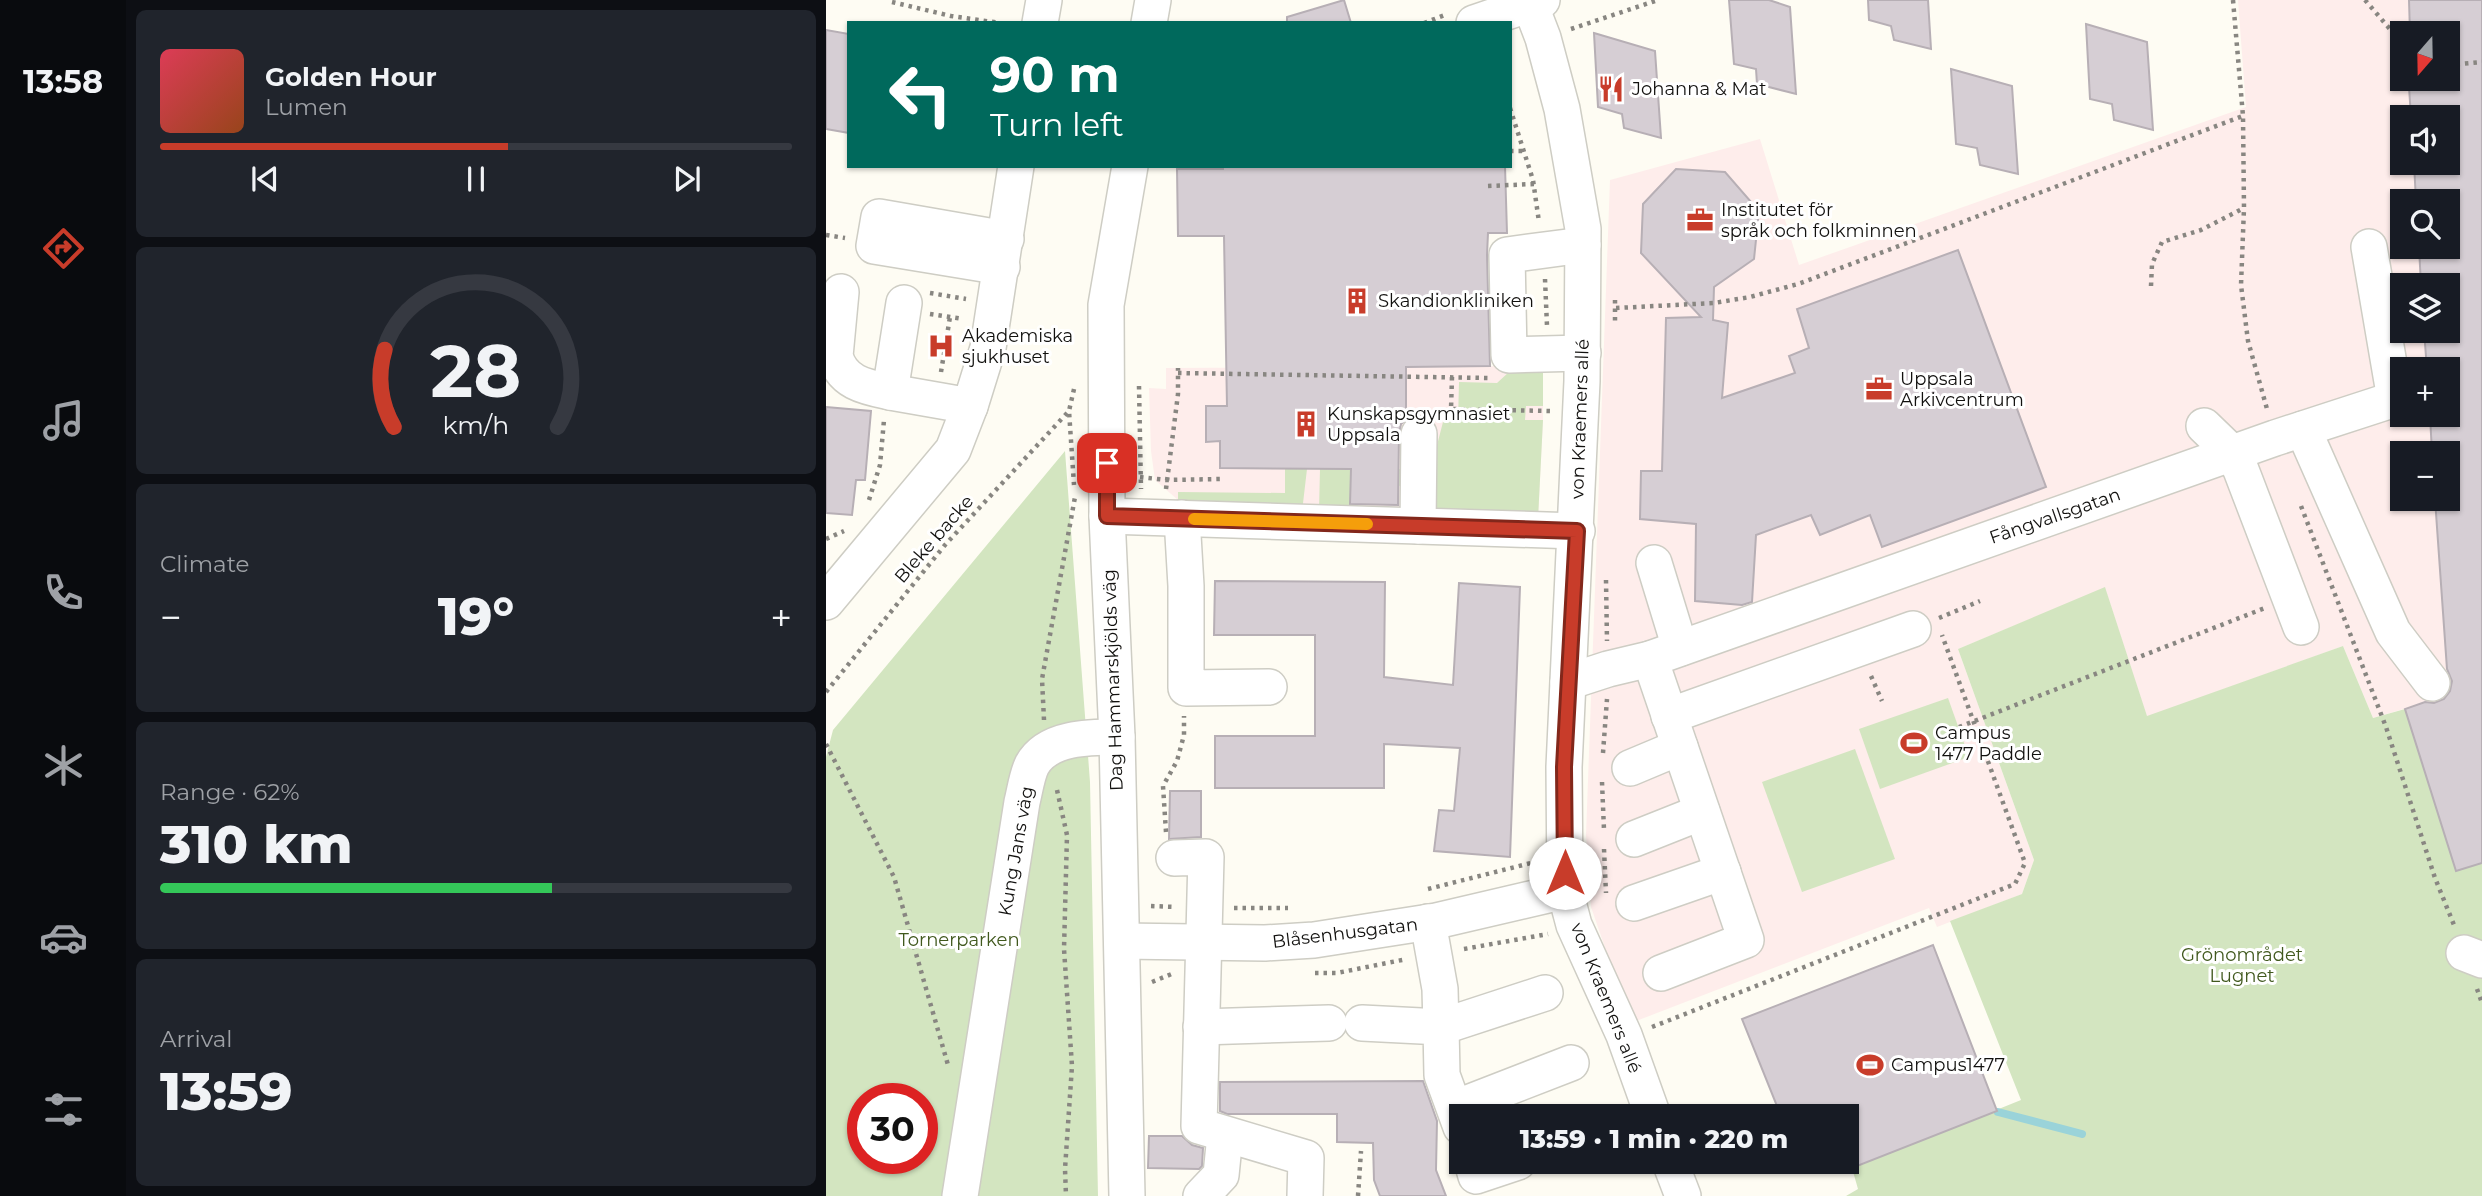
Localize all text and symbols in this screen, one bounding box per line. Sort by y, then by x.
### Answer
north arrow [2390,21,2460,91]
map controls [2390,21,2460,511]
text: 90 m [990,45,1120,104]
icon: left [875,49,966,140]
text: Golden Hour [265,61,437,93]
text: 13:58 [23,62,103,101]
restaurant icon: Johanna & Mat [1596,74,1626,104]
place label: Johanna & Mat [1631,78,1767,100]
text: Lumen [265,93,348,121]
text: Turn left [990,105,1124,144]
button: sound [2390,105,2460,175]
icon: previous [246,160,284,198]
icon: pause [457,160,495,198]
icon: next [668,160,706,198]
button: search [2390,189,2460,259]
place label: Institutet för språk och folkminnen [1721,199,1917,242]
office icon: Institutet för språk och folkminnen [1685,205,1715,235]
icon: directions [39,224,88,273]
button: layers [2390,273,2460,343]
building icon: Skandionkliniken [1342,286,1372,316]
place label: Skandionkliniken [1378,290,1534,312]
place label: Akademiska sjukhuset [962,325,1073,368]
text: 28 [431,327,522,415]
hospital icon: Akademiska sjukhuset [926,331,956,361]
street label: von Kraemers allé [1566,338,1594,499]
button: + [2390,357,2460,427]
place label: Uppsala Arkivcentrum [1900,368,2024,411]
office icon: Uppsala Arkivcentrum [1864,374,1894,404]
icon: music [39,396,88,445]
place label: Kunskapsgymnasiet Uppsala [1327,403,1510,446]
building icon: Kunskapsgymnasiet Uppsala [1291,409,1321,439]
text: km/h [443,410,509,440]
pin [1077,433,1137,493]
button: − [2390,441,2460,511]
icon: arrive [1088,444,1126,482]
street label: Fångvallsgatan [1987,483,2123,549]
street label: Bleke backe [890,490,978,587]
text: Climate [160,550,249,578]
icon: phone [39,568,88,617]
street label: Dag Hammarskjölds väg [1098,569,1128,791]
text: 19° [438,585,514,648]
text: − [160,594,182,641]
text: + [770,594,792,641]
place label: Campus 1477 Paddle [1935,722,2042,765]
sports icon: Campus 1477 Paddle [1899,728,1929,758]
icon: climate [39,741,88,790]
text: Range · 62% [160,778,300,806]
street label: Kung Jans väg [994,784,1038,918]
text: 310 km [160,813,353,876]
position arrow [1528,836,1602,910]
icon: car [39,913,88,962]
street label: Blåsenhusgatan [1271,913,1419,953]
street label: von Kraemers allé [1566,920,1646,1076]
park label: Tornerparken [898,929,1020,951]
park label: Grönområdet Lugnet [2181,944,2303,987]
text: Arrival [160,1025,233,1053]
sports icon: Campus1477 [1855,1050,1885,1080]
place label: Campus1477 [1891,1054,2005,1076]
text: 13:59 [160,1060,292,1123]
speed limit sign: 30 [847,1083,938,1174]
icon: filters [39,1085,88,1134]
text: 13:59 · 1 min · 220 m [1520,1123,1788,1155]

